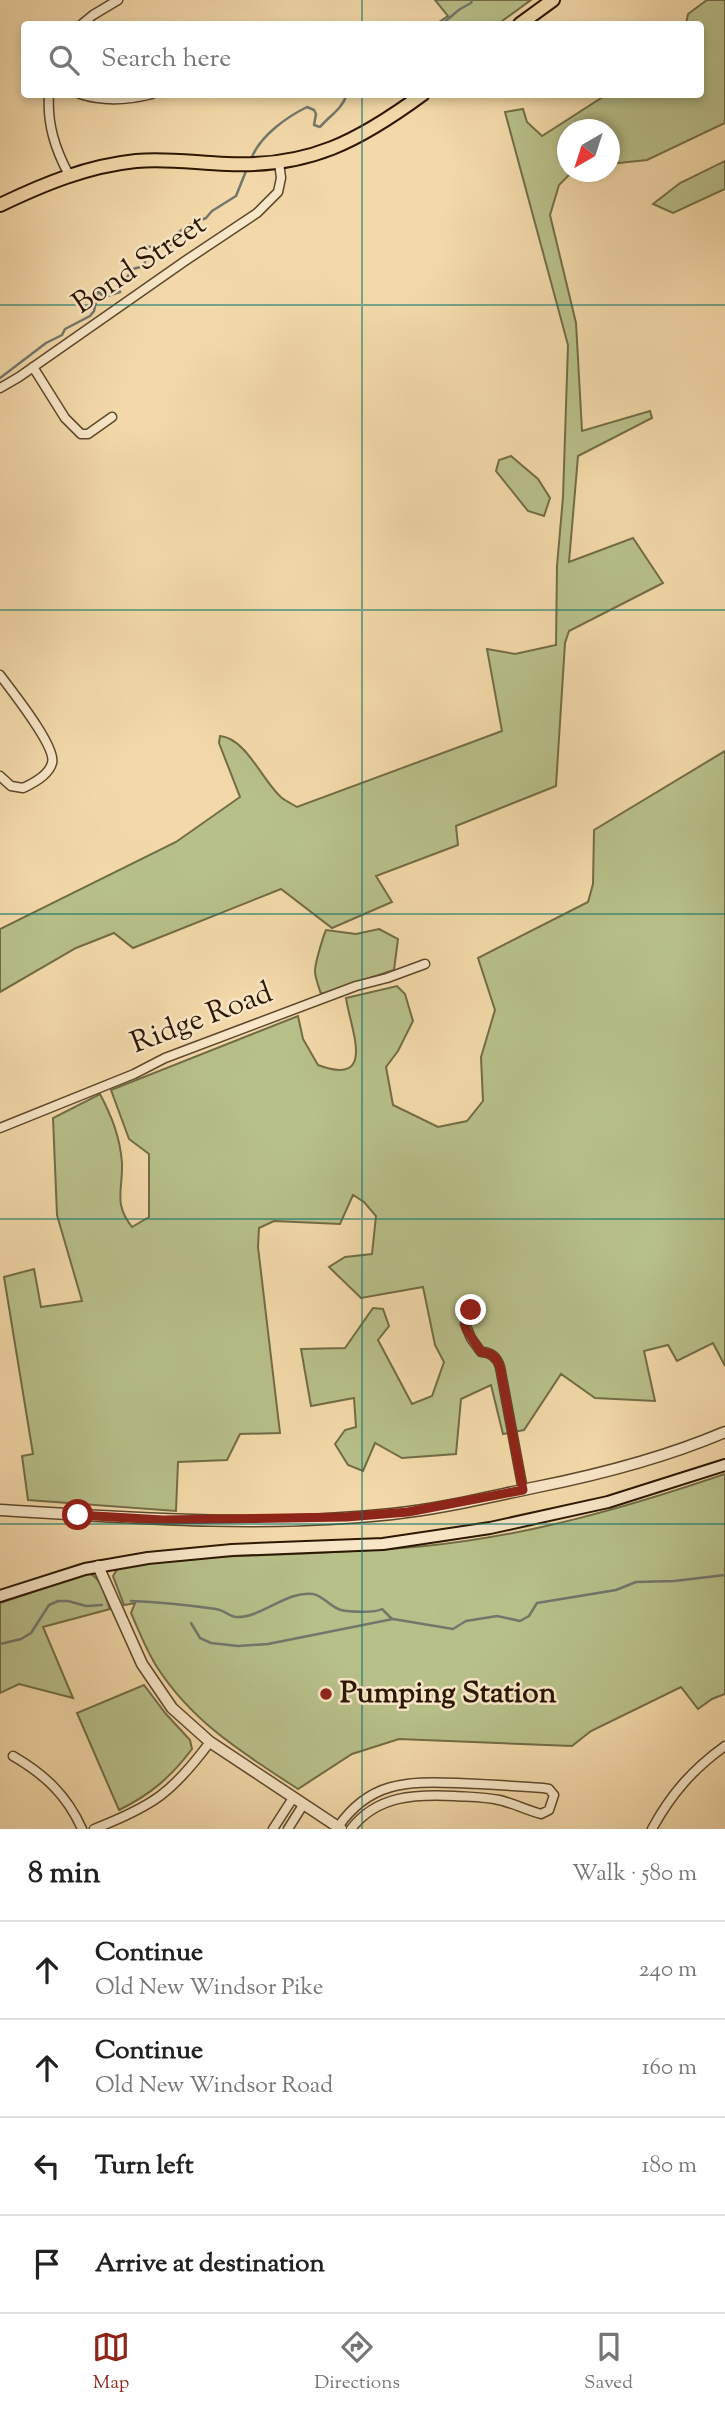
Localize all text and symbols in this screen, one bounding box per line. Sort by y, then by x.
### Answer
search box [21,21,704,98]
icon: search [45,41,83,79]
text: Search here [101,41,231,78]
north arrow [557,119,620,182]
street label: Bond Street [64,204,216,326]
street label: Ridge Road [125,972,279,1066]
route end [455,1294,486,1325]
route start [62,1499,93,1530]
place label: Pumping Station [340,1673,557,1716]
marker: Pumping Station [318,1686,334,1702]
text: 8 min [28,1853,100,1896]
text: Walk · 580 m [572,1858,697,1891]
text: Continue [95,1935,203,1972]
icon: ahead [28,1951,66,1989]
text: 240 m [639,1954,697,1987]
text: Old New Windsor Pike [95,1972,323,2005]
text: Continue [95,2033,203,2070]
icon: ahead [28,2049,66,2087]
text: 160 m [642,2052,697,2085]
text: Old New Windsor Road [95,2070,333,2103]
icon: left [28,2147,66,2185]
text: Turn left [95,2148,194,2185]
text: 180 m [642,2150,697,2183]
icon: arrive [28,2245,66,2283]
text: Arrive at destination [95,2246,325,2283]
tab: Map [92,2328,130,2397]
tab: Directions [314,2328,400,2397]
tab: Saved [584,2328,633,2397]

